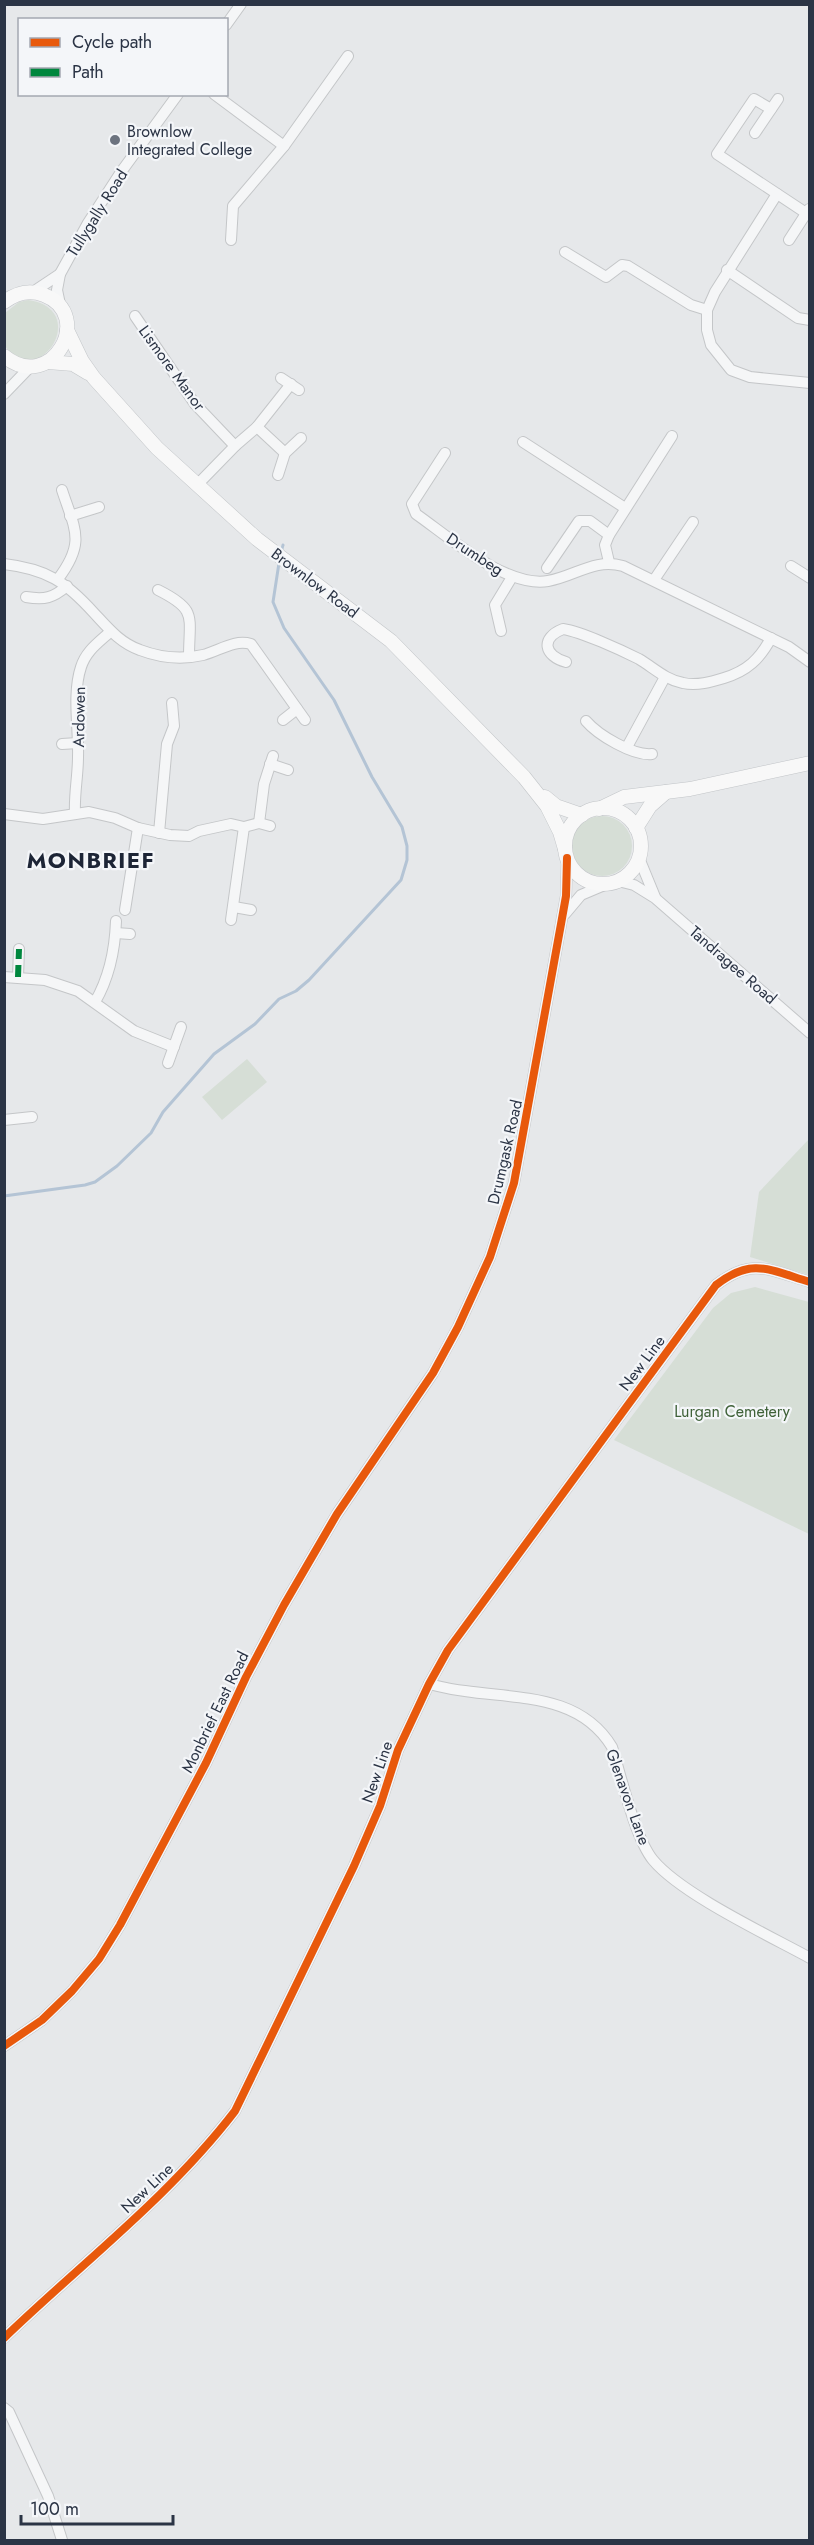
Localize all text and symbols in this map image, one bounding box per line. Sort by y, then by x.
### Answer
legend [18,18,228,96]
text: Cycle path [72,29,152,55]
text: Path [72,59,104,85]
place label: Brownlow Integrated College [127,120,252,161]
marker: Brownlow Integrated College [108,133,122,147]
street label: Tullygally Road [61,165,133,261]
street label: Lismore Manor [133,321,211,416]
street label: Drumbeg [442,527,508,581]
street label: Brownlow Road [266,542,364,624]
street label: Ardowen [67,686,91,748]
district label: MONBRIEF [27,844,155,876]
street label: Tandragee Road [684,921,782,1009]
street label: Drumgask Road [482,1097,528,1207]
street label: New Line [614,1330,670,1396]
park label: Lurgan Cemetery [674,1400,791,1423]
street label: Monbrief East Road [176,1647,254,1777]
street label: New Line [356,1738,398,1806]
street label: Glenavon Lane [600,1746,656,1848]
street label: New Line [116,2158,178,2218]
scale bar [21,2488,172,2526]
text: 100 m [30,2496,79,2522]

